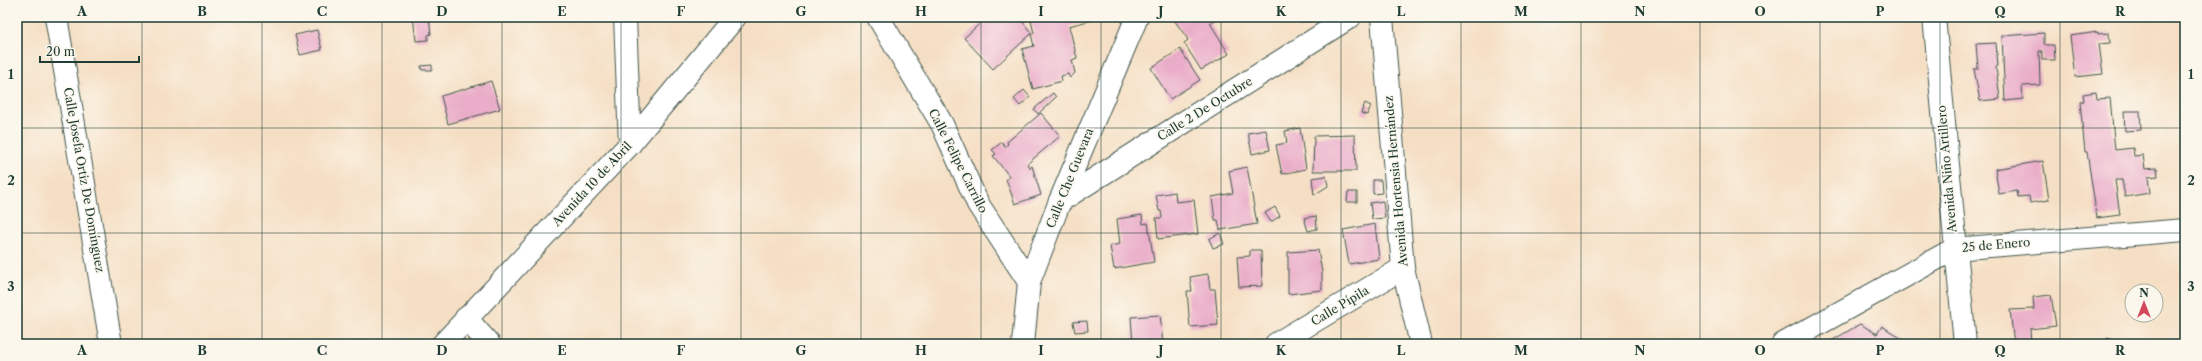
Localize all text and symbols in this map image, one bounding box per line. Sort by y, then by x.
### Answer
text: A [76,3,88,19]
text: B [197,3,207,19]
text: C [317,3,327,19]
text: D [436,3,448,19]
text: E [557,3,567,19]
text: F [677,3,686,19]
text: G [795,3,807,19]
text: H [915,3,927,19]
text: I [1038,3,1044,19]
text: J [1156,3,1164,19]
text: K [1276,3,1287,19]
text: L [1397,3,1406,19]
text: M [1514,3,1528,19]
text: N [1634,3,1646,19]
text: O [1754,3,1766,19]
text: P [1876,3,1885,19]
text: Q [1994,3,2006,19]
text: R [2115,3,2126,19]
scale bar [40,38,139,64]
text: 20 m [46,44,75,59]
text: 1 [8,66,14,82]
text: 1 [2188,66,2194,82]
street label: Calle 2 De Octubre [1154,73,1255,144]
street label: Calle Josefa Ortiz De Domínguez [61,86,108,274]
street label: Avenida Hortensia Hernández [1381,95,1411,268]
street label: Avenida Niño Artillero [1933,105,1960,234]
street label: Calle Felipe Carrillo [926,106,991,215]
street label: Calle Che Guevara [1043,125,1097,230]
street label: Avenida 10 de Abril [548,138,635,230]
text: 2 [7,172,15,188]
text: 2 [2187,172,2195,188]
street label: 25 de Enero [1961,234,2031,255]
text: 3 [7,278,15,294]
text: 3 [2187,278,2195,294]
street label: Calle Pípila [1308,282,1372,329]
north arrow [2124,283,2164,323]
text: N [2139,286,2149,300]
text: A [76,342,88,358]
text: B [197,342,207,358]
text: C [317,342,327,358]
text: D [436,342,448,358]
text: E [557,342,567,358]
text: F [677,342,686,358]
text: G [795,342,807,358]
text: H [915,342,927,358]
text: I [1038,342,1044,358]
text: J [1156,342,1164,358]
text: K [1276,342,1287,358]
text: L [1397,342,1406,358]
text: M [1514,342,1528,358]
text: N [1634,342,1646,358]
text: O [1754,342,1766,358]
text: P [1876,342,1885,358]
text: Q [1994,342,2006,358]
text: R [2115,342,2126,358]

